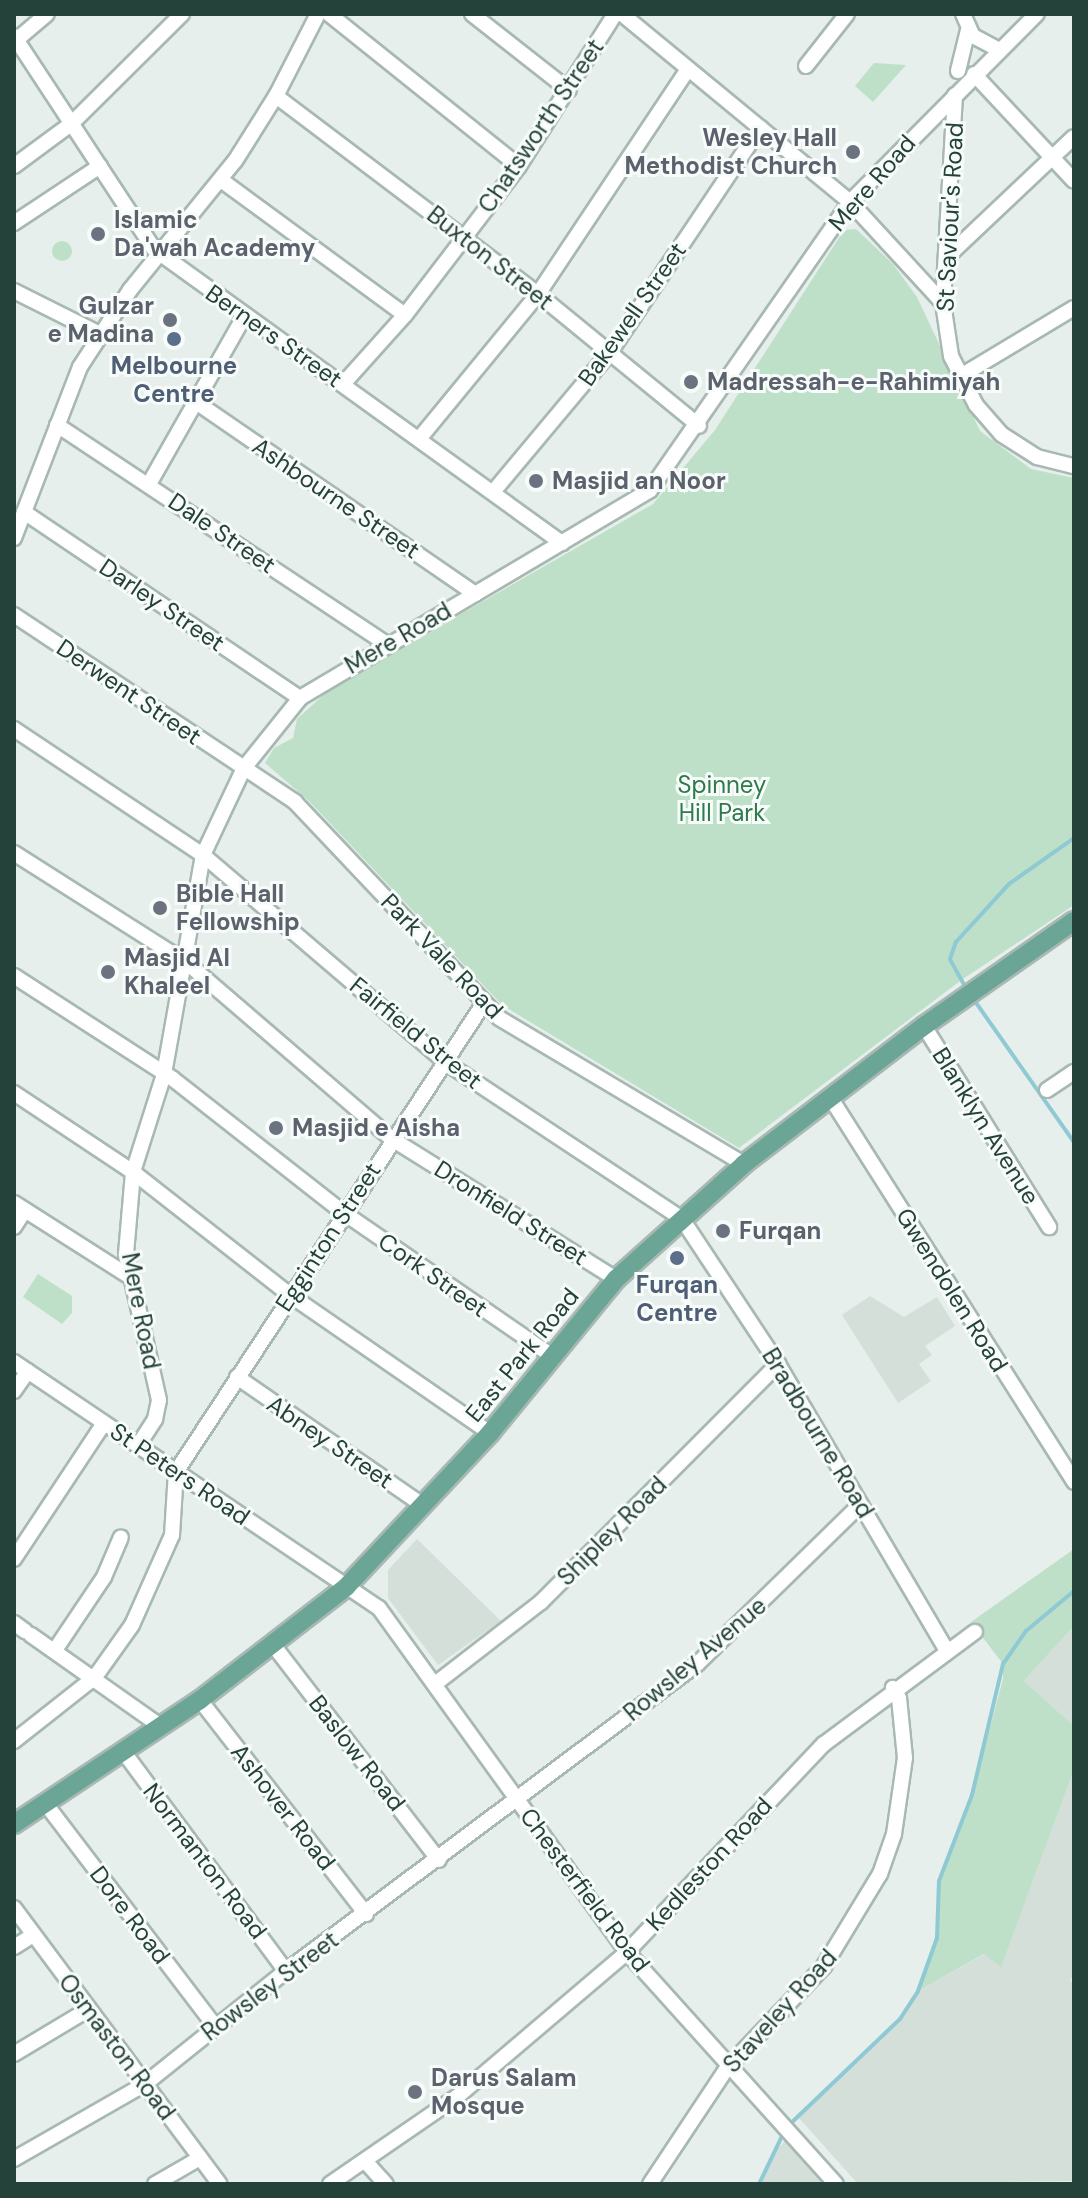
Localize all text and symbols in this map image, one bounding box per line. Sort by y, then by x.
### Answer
street label: Chatsworth Street [472,34,610,218]
street label: St Saviour's Road [931,122,969,312]
place label: Wesley Hall Methodist Church [625,124,837,180]
street label: Mere Road [822,129,922,237]
marker: Wesley Hall Methodist Church [844,143,862,161]
street label: Buxton Street [421,200,559,316]
place label: Islamic Da'wah Academy [114,206,315,262]
marker: Islamic Da'wah Academy [89,225,107,243]
street label: Bakewell Street [572,237,692,391]
street label: Berners Street [200,278,348,394]
place label: Gulzar e Madina [47,292,154,348]
marker: Gulzar e Madina [161,311,179,329]
marker: Melbourne Centre [165,330,183,348]
place label: Melbourne Centre [111,352,237,408]
place label: Madressah-e-Rahimiyah [707,368,1000,396]
marker: Madressah-e-Rahimiyah [682,373,700,391]
street label: Ashbourne Street [247,431,425,565]
place label: Masjid an Noor [552,467,726,495]
marker: Masjid an Noor [527,472,545,490]
street label: Dale Street [163,487,281,579]
street label: Darley Street [94,553,230,657]
street label: Mere Road [340,596,456,680]
street label: Derwent Street [51,633,207,751]
park label: Spinney Hill Park [678,771,766,827]
place label: Bible Hall Fellowship [176,880,300,936]
street label: Park Vale Road [375,887,509,1025]
marker: Bible Hall Fellowship [151,899,169,917]
place label: Masjid Al Khaleel [124,944,230,1000]
marker: Masjid Al Khaleel [99,963,117,981]
street label: Fairfield Street [344,971,488,1095]
street label: Blanklyn Avenue [926,1042,1046,1210]
place label: Masjid e Aisha [292,1114,460,1142]
marker: Masjid e Aisha [267,1119,285,1137]
street label: Dronfield Street [429,1154,593,1272]
street label: Egginton Street [269,1157,387,1317]
street label: Gwendolen Road [890,1203,1014,1377]
place label: Furqan [739,1217,821,1245]
marker: Furqan [714,1222,732,1240]
street label: Cork Street [373,1227,493,1323]
marker: Furqan Centre [668,1249,686,1267]
street label: Mere Road [116,1250,166,1372]
place label: Furqan Centre [636,1271,718,1327]
street label: East Park Road [459,1282,585,1428]
street label: Bradbourne Road [756,1343,880,1523]
street label: Abney Street [262,1389,398,1495]
street label: St Peters Road [105,1417,255,1531]
street label: Shipley Road [551,1470,673,1592]
street label: Rowsley Avenue [618,1591,772,1727]
street label: Baslow Road [303,1689,411,1817]
street label: Ashover Road [225,1738,341,1876]
street label: Normanton Road [137,1778,273,1944]
street label: Kedleston Road [640,1791,778,1937]
street label: Chesterfield Road [514,1802,656,1978]
street label: Dore Road [84,1860,176,1970]
street label: Rowsley Street [196,1925,344,2047]
street label: Staveley Road [717,1944,843,2078]
street label: Osmaston Road [53,1968,181,2126]
place label: Darus Salam Mosque [431,2064,577,2120]
marker: Darus Salam Mosque [406,2083,424,2101]

